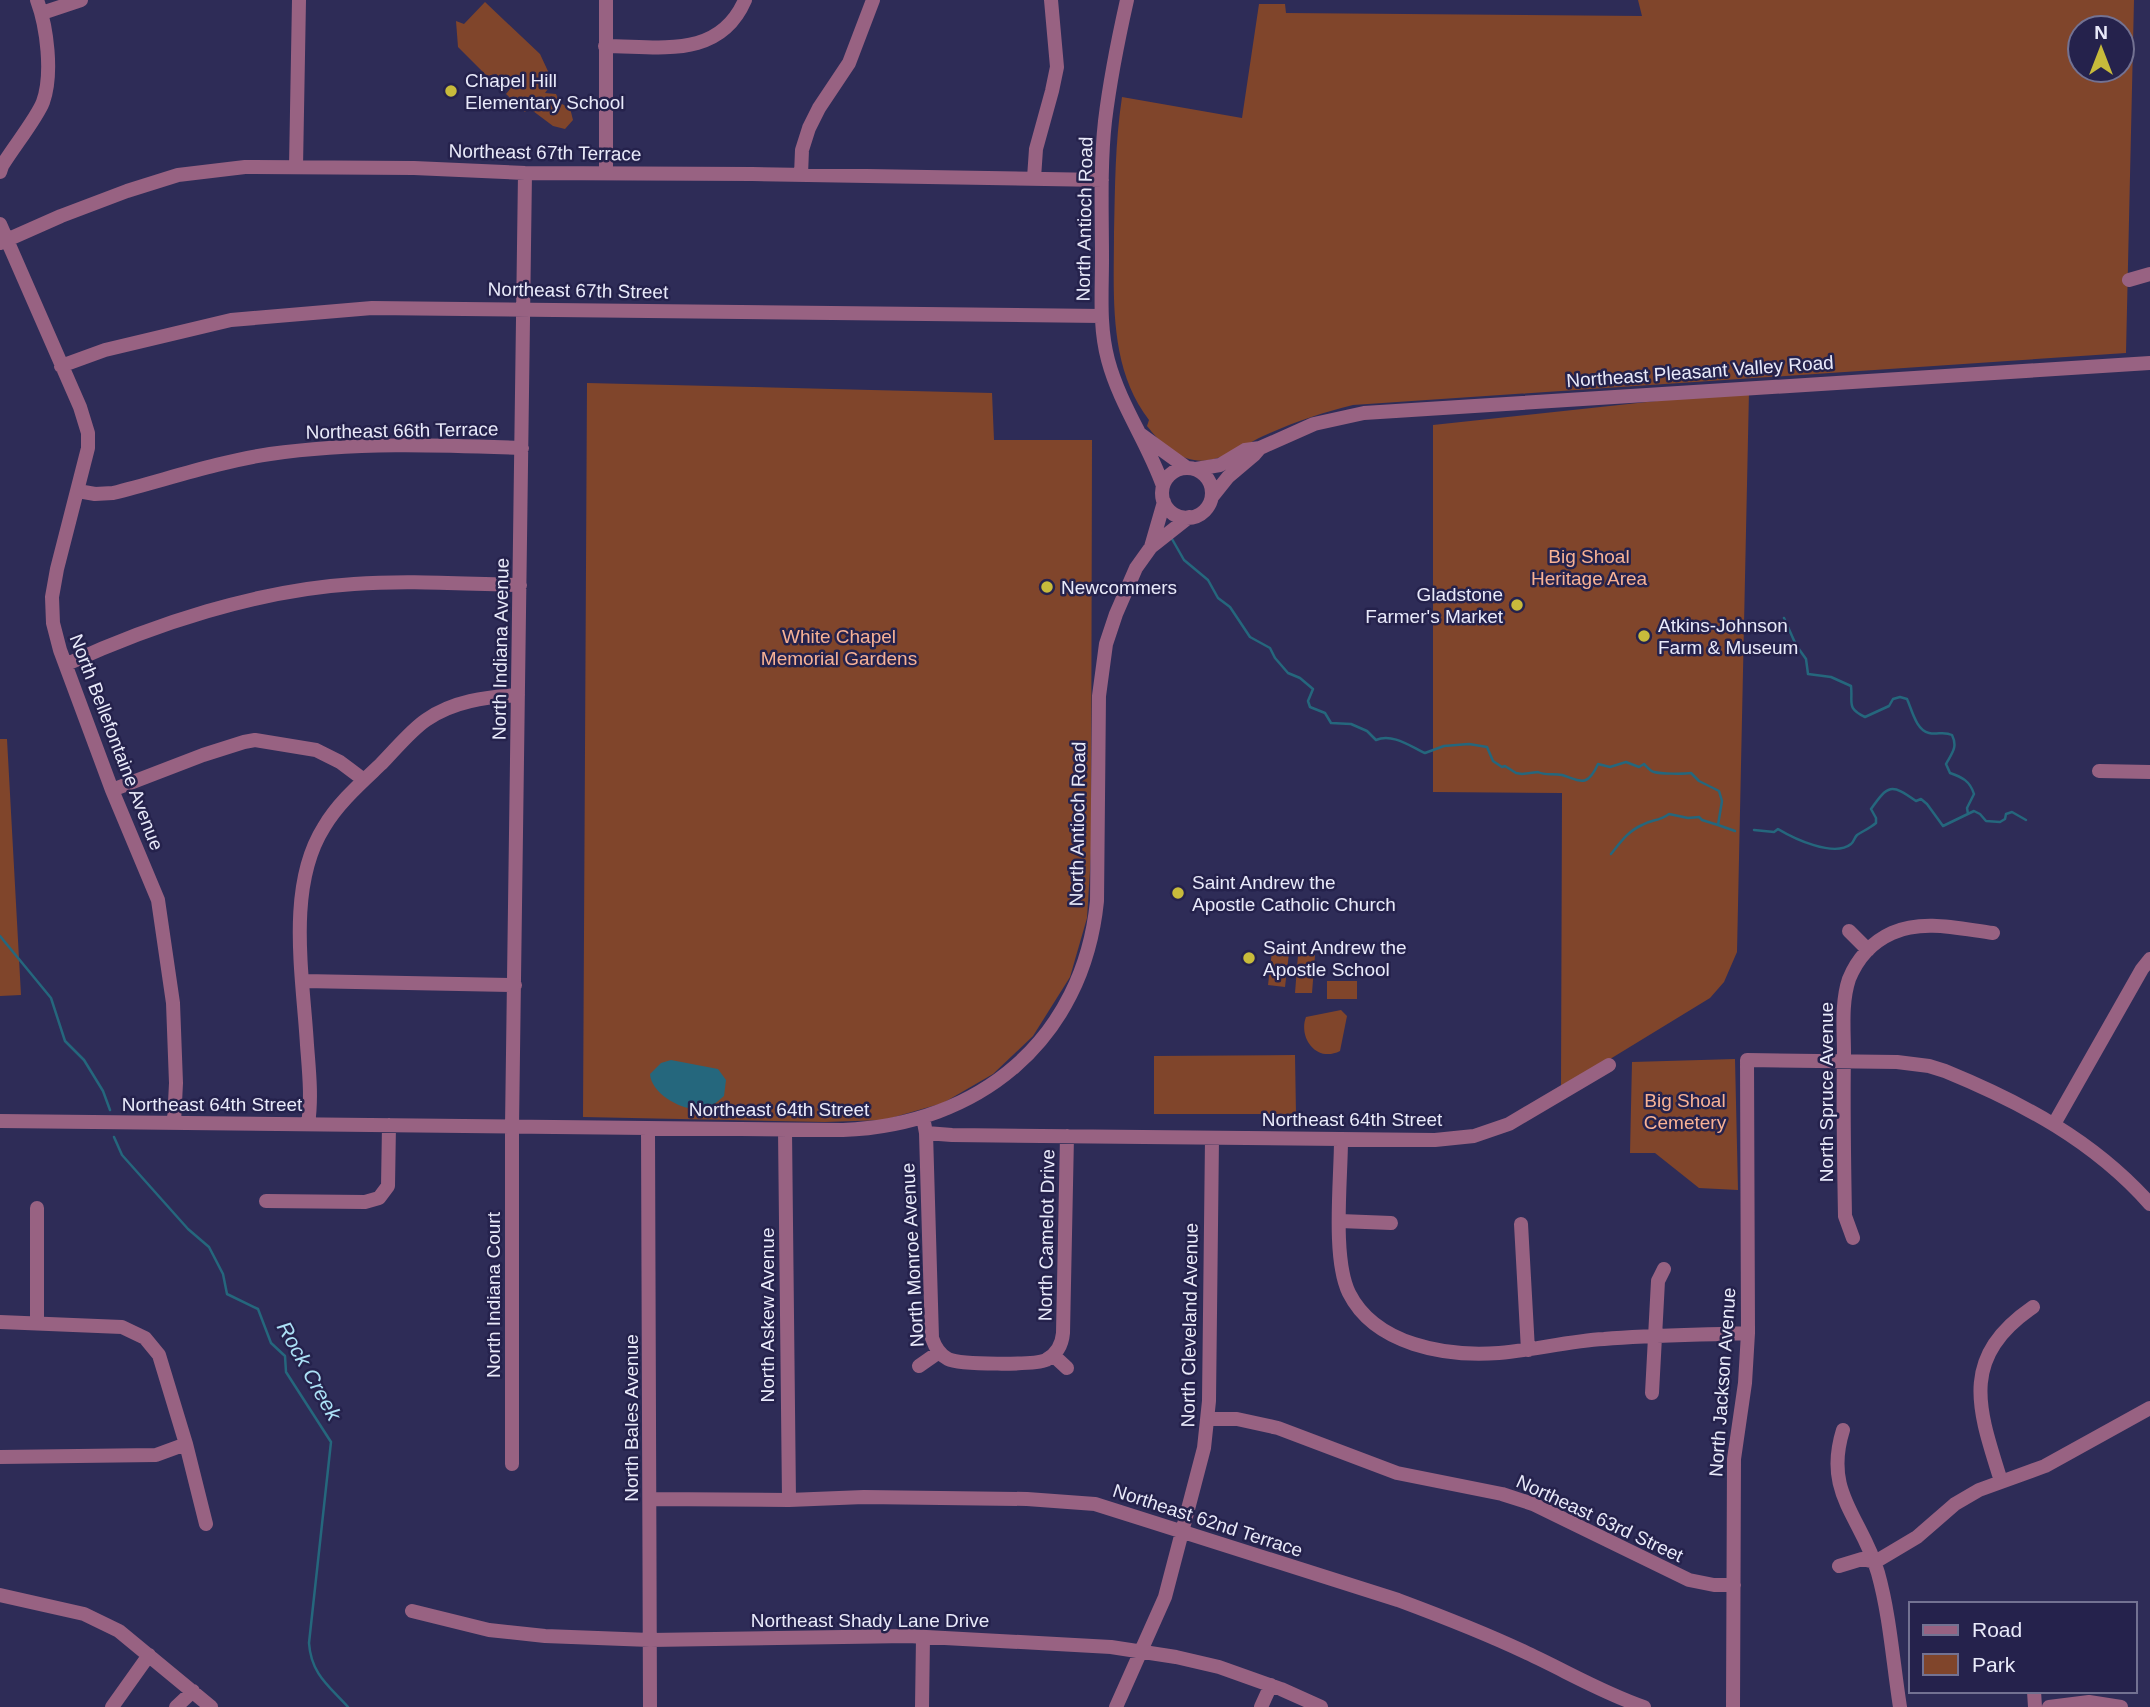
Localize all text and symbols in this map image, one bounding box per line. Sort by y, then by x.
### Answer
north arrow [2066,14,2136,84]
text: N [2094,22,2108,43]
place label: Chapel Hill Elementary School [465,70,624,113]
marker: Chapel Hill Elementary School [443,83,459,99]
street label: North Antioch Road [1073,136,1096,302]
street label: Northeast 67th Terrace [448,140,642,165]
street label: Northeast 67th Street [488,278,669,303]
street label: Northeast Pleasant Valley Road [1566,352,1834,391]
street label: Northeast 66th Terrace [305,418,499,443]
park label: Big Shoal Heritage Area [1531,546,1648,589]
street label: North Indiana Avenue [488,558,513,740]
place label: Newcommers [1061,577,1177,598]
marker: Newcommers [1039,579,1055,595]
place label: Gladstone Farmer's Market [1365,584,1504,627]
marker: Gladstone Farmer's Market [1509,597,1525,613]
place label: Atkins-Johnson Farm & Museum [1658,615,1798,658]
park label: White Chapel Memorial Gardens [761,626,917,669]
marker: Atkins-Johnson Farm & Museum [1636,628,1652,644]
street label: North Bellefontaine Avenue [66,631,168,853]
street label: North Antioch Road [1066,741,1089,907]
place label: Saint Andrew the Apostle Catholic Church [1192,872,1396,915]
marker: Saint Andrew the Apostle Catholic Church [1170,885,1186,901]
place label: Saint Andrew the Apostle School [1263,937,1407,980]
marker: Saint Andrew the Apostle School [1241,950,1257,966]
street label: North Spruce Avenue [1816,1002,1837,1182]
park label: Big Shoal Cemetery [1644,1090,1727,1133]
street label: Northeast 64th Street [122,1094,303,1115]
street label: Northeast 64th Street [689,1099,870,1120]
street label: Northeast 64th Street [1262,1109,1443,1130]
street label: North Camelot Drive [1034,1149,1059,1321]
street label: North Monroe Avenue [897,1162,928,1348]
street label: North Indiana Court [483,1211,504,1378]
street label: North Cleveland Avenue [1177,1223,1202,1427]
street label: North Askew Avenue [757,1228,778,1402]
street label: North Jackson Avenue [1705,1287,1740,1477]
water label: Rock Creek [273,1317,347,1426]
street label: North Bales Avenue [621,1334,642,1502]
street label: Northeast 63rd Street [1513,1471,1687,1567]
street label: Northeast 62nd Terrace [1110,1480,1305,1561]
legend [1909,1602,2136,1693]
street label: Northeast Shady Lane Drive [751,1610,989,1631]
text: Road [1972,1618,2022,1641]
text: Park [1972,1653,2016,1676]

